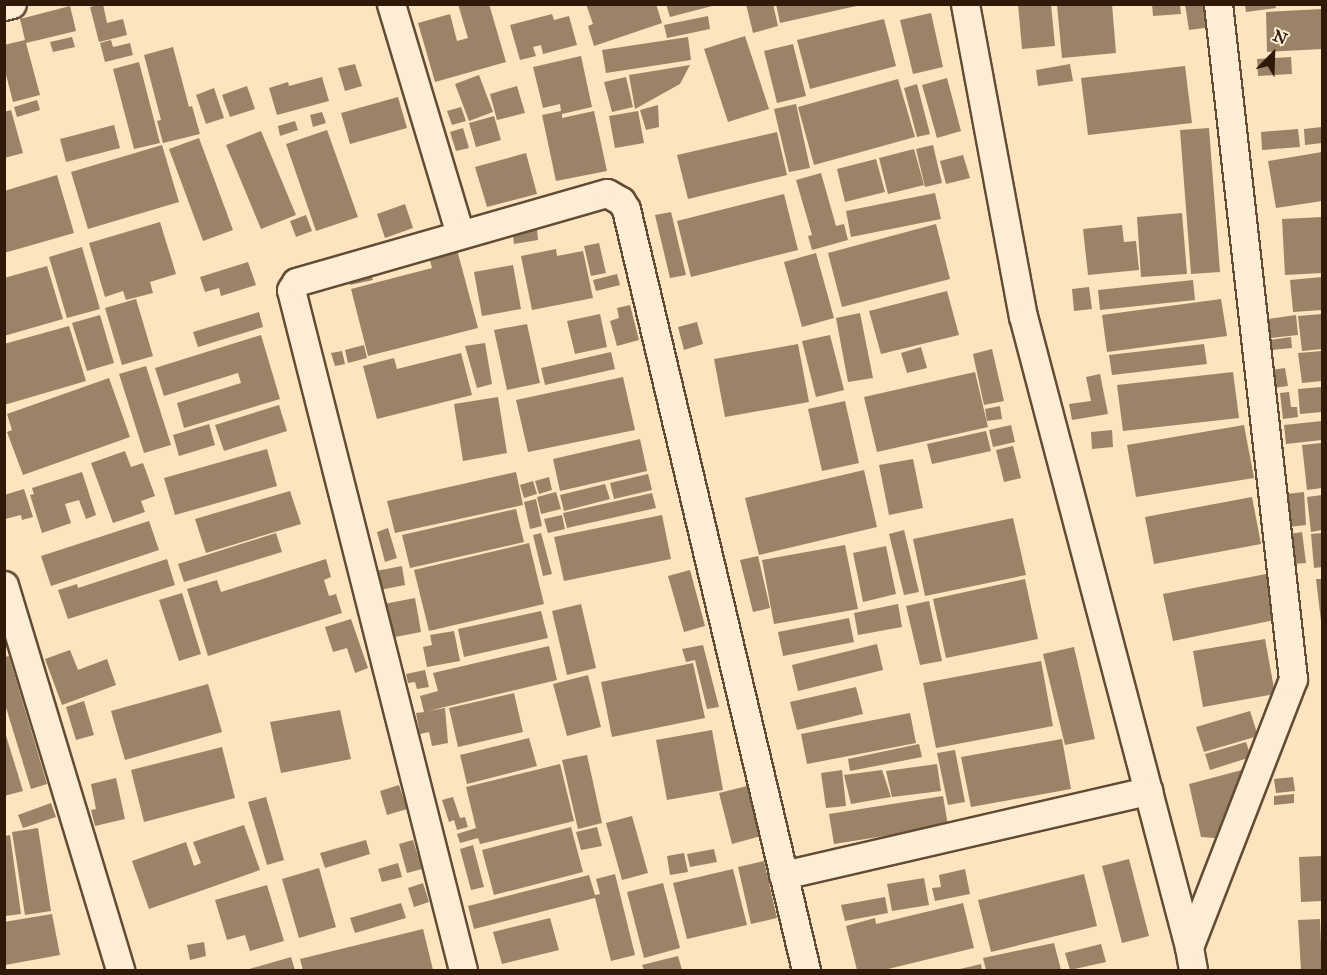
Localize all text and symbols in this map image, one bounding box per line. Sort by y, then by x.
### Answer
north arrow [1243,24,1303,84]
text: N [1270,26,1290,48]

